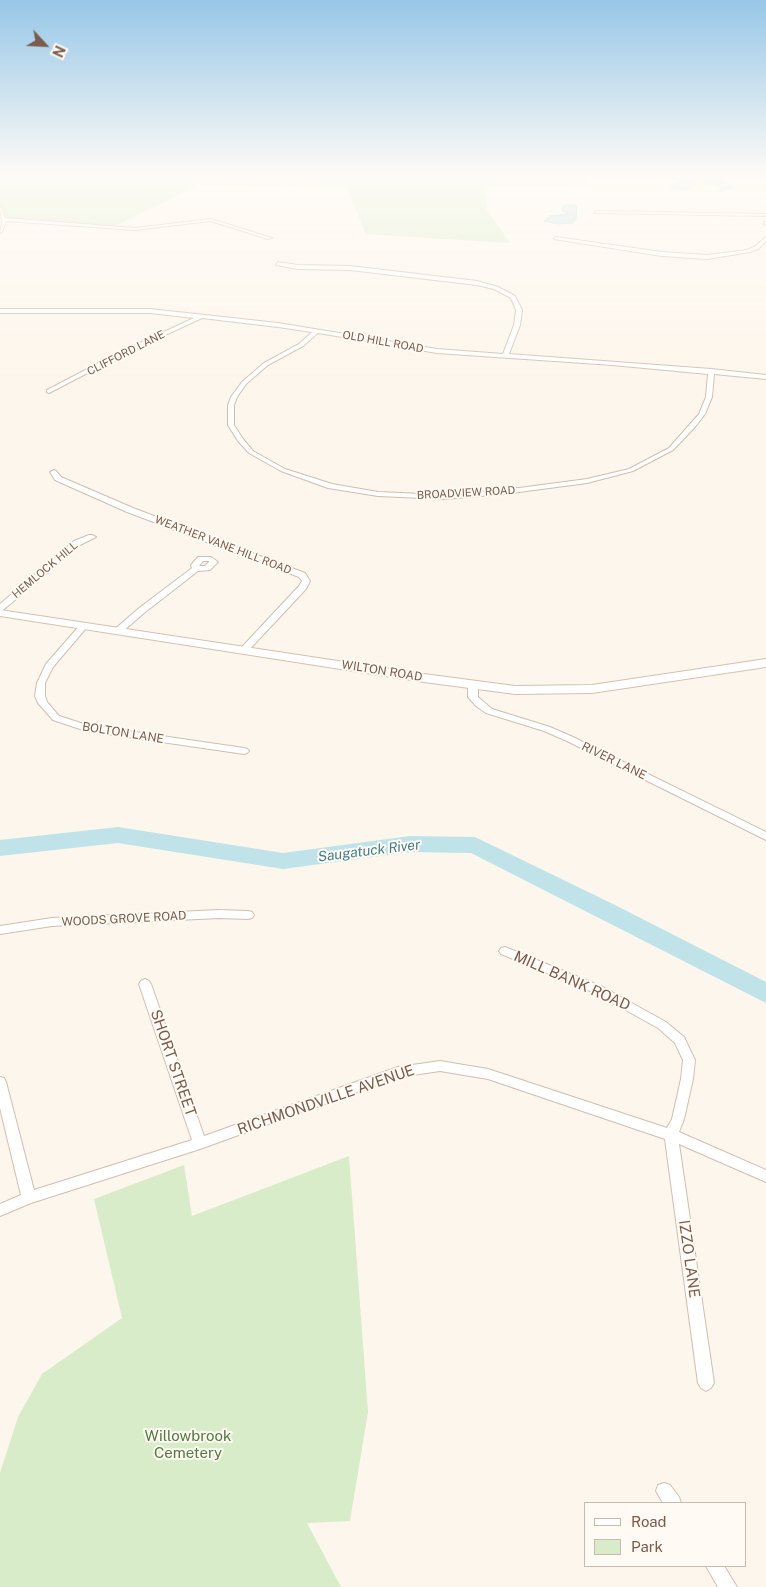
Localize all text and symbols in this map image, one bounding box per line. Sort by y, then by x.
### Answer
north arrow [20,20,70,70]
text: N [49,43,68,60]
street label: CLIFFORD LANE [85,328,167,378]
street label: OLD HILL ROAD [341,328,425,356]
street label: BROADVIEW ROAD [416,484,516,502]
street label: WEATHER VANE HILL ROAD [153,513,293,577]
street label: HEMLOCK HILL [10,539,80,601]
street label: WILTON ROAD [341,657,423,685]
street label: BOLTON LANE [81,719,165,747]
street label: RIVER LANE [579,739,649,783]
water label: Saugatuck River [317,836,421,866]
street label: WOODS GROVE ROAD [61,909,187,929]
street label: MILL BANK ROAD [511,947,633,1015]
street label: SHORT STREET [146,1007,200,1119]
street label: RICHMONDVILLE AVENUE [235,1061,417,1139]
street label: IZZO LANE [675,1219,703,1299]
park label: Willowbrook Cemetery [145,1427,231,1462]
legend [584,1502,746,1567]
text: Road [631,1513,667,1530]
text: Park [631,1538,663,1555]

